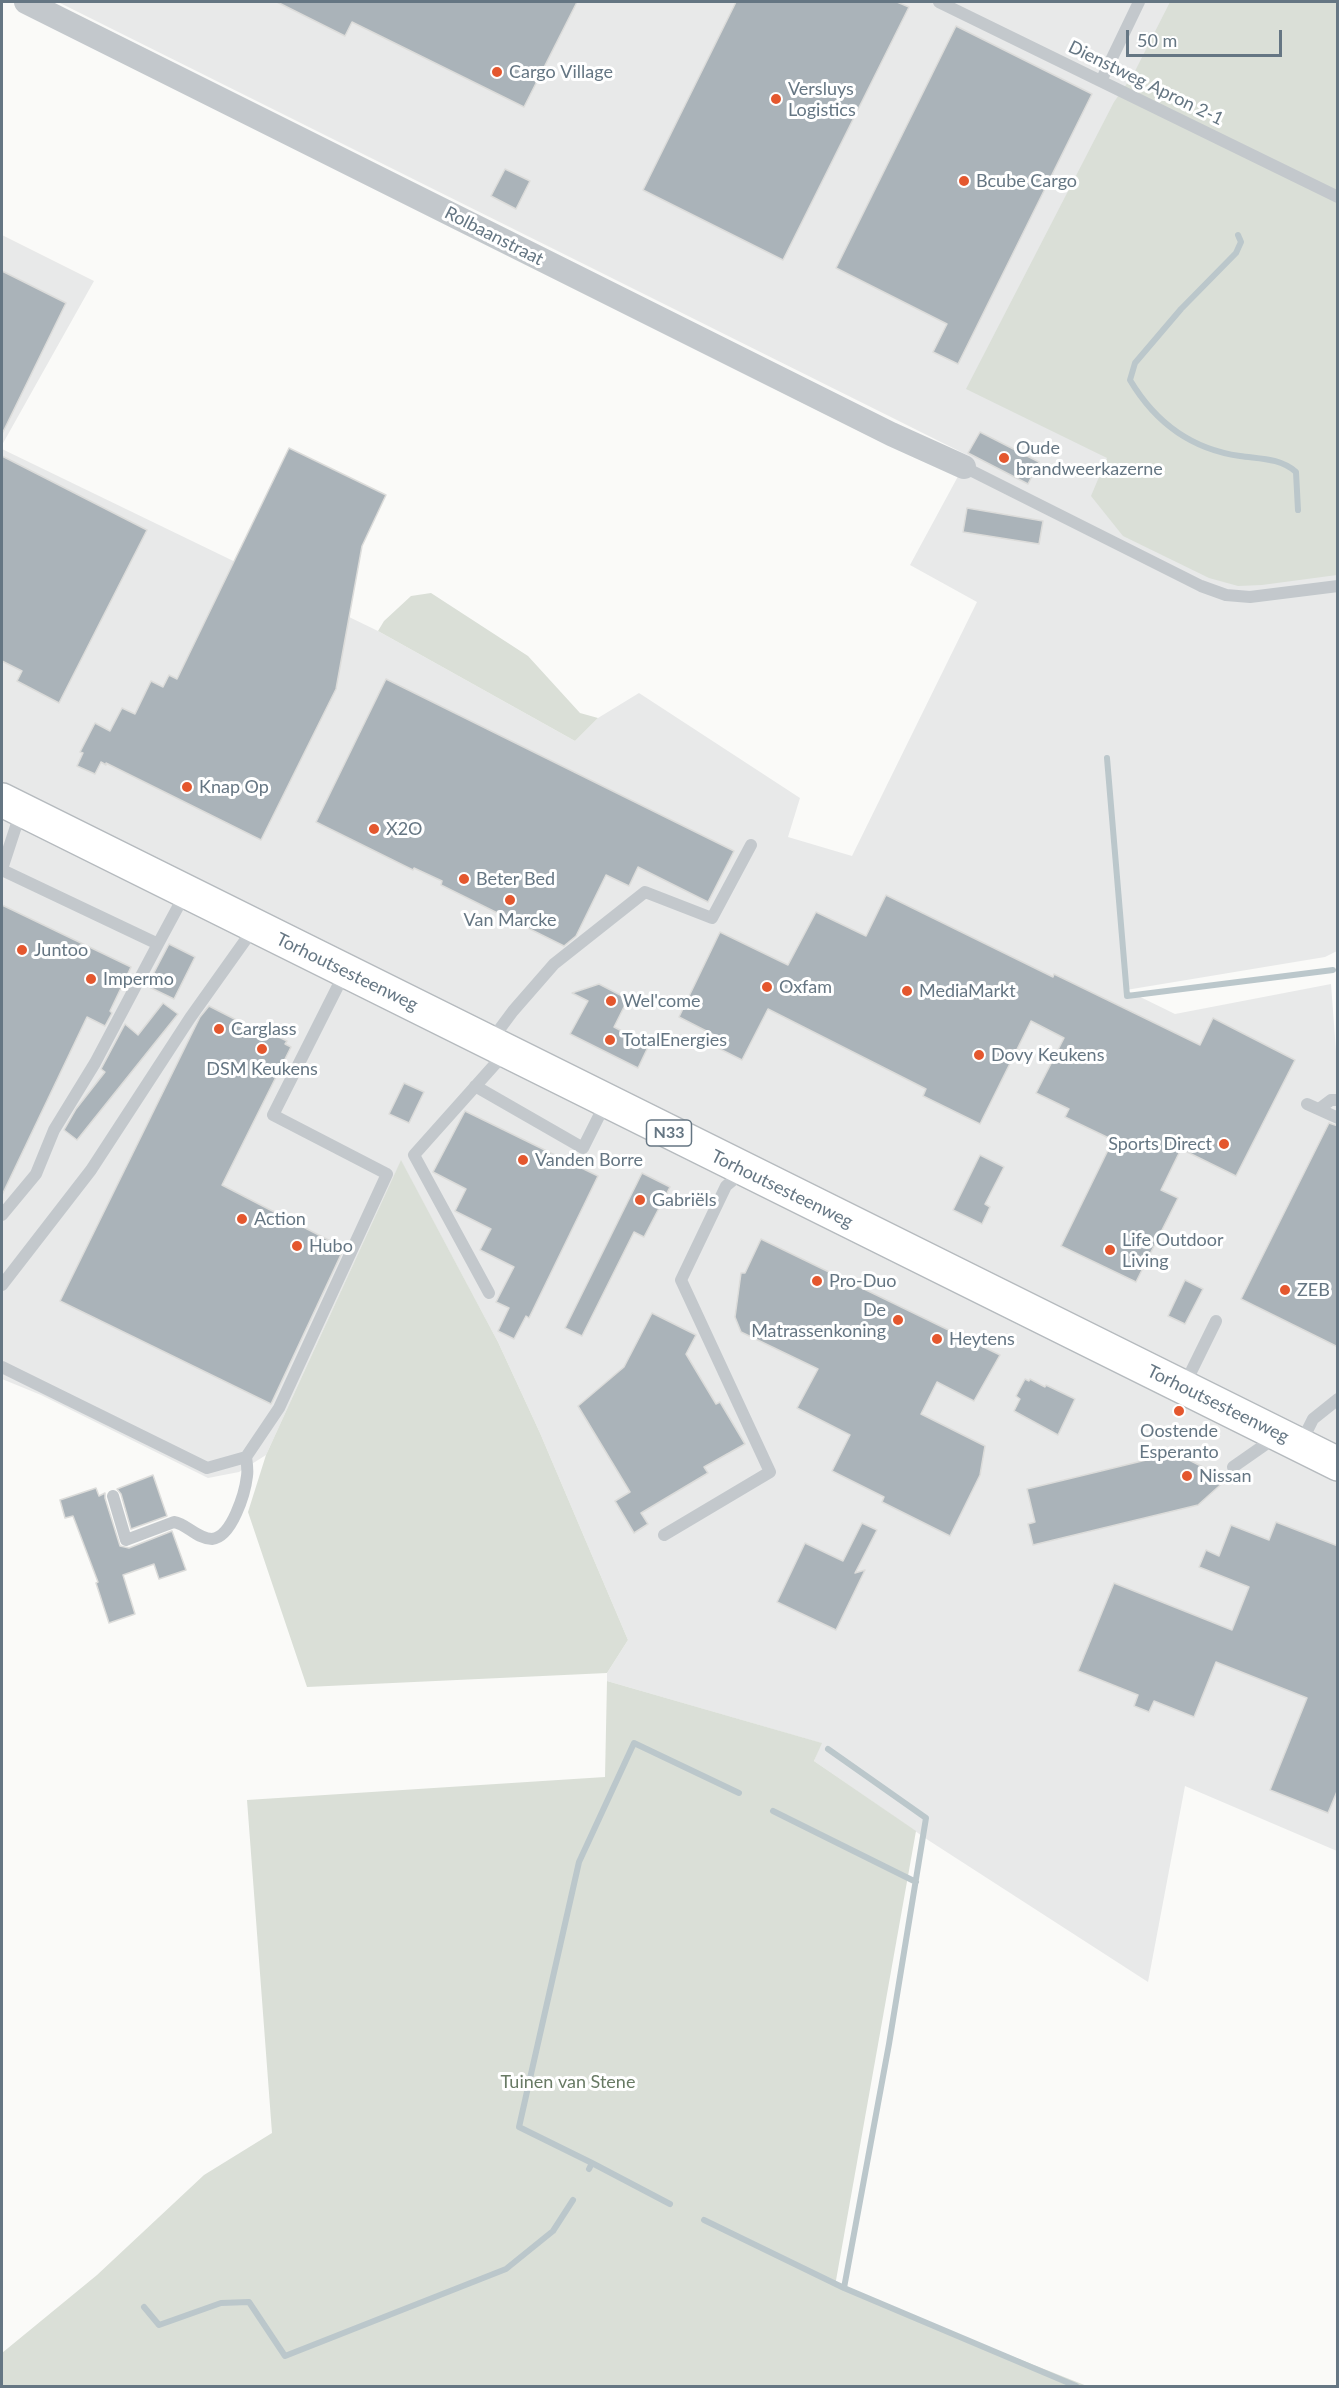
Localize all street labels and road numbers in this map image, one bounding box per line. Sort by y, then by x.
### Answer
street label: Dienstweg Apron 2-1 [1065,36,1227,130]
street label: Rolbaanstraat [441,202,547,270]
street label: Torhoutsesteenweg [272,928,422,1016]
road number: N33 [646,1120,692,1146]
street label: Torhoutsesteenweg [707,1145,857,1233]
street label: Torhoutsesteenweg [1143,1360,1293,1448]

